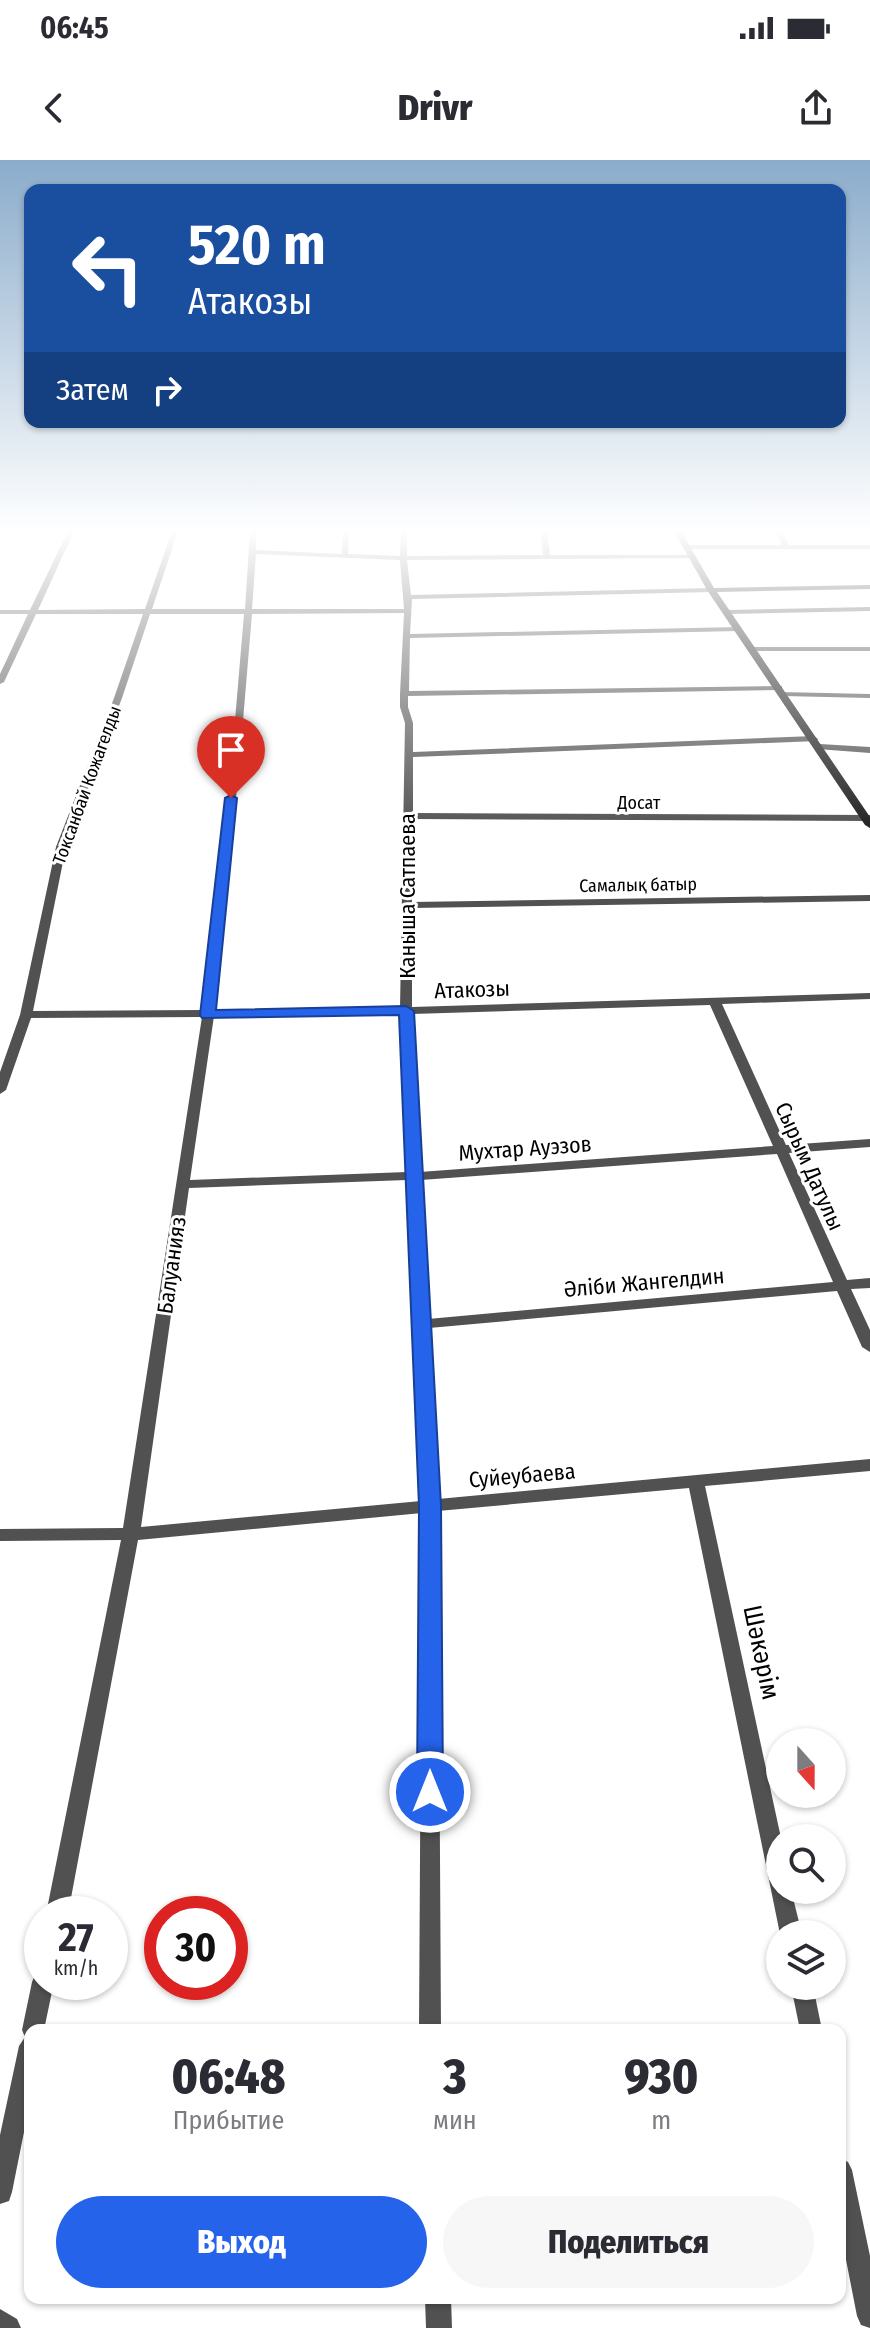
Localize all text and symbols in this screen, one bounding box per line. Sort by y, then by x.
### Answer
text: 06:45 [40,10,109,46]
icon: back [32,86,76,130]
text: Drivr [398,86,472,130]
icon: share [794,86,838,130]
text: 520 m [188,212,326,279]
icon: left [56,216,160,320]
text: Атакозы [188,280,312,324]
icon: right [145,368,189,412]
text: Затем [56,372,129,408]
street label: Токсанбай Кожагелды [48,703,126,867]
pin [197,716,265,798]
icon: arrive [209,728,253,772]
street label: Досат [617,792,661,814]
street label: Каныша Сатпаева [394,813,421,979]
street label: Самалық батыр [579,873,697,897]
street label: Атакозы [434,975,510,1004]
street label: Сырым Датулы [769,1098,850,1234]
street label: Мухтар Ауэзов [457,1130,593,1167]
street label: Балуанияз [151,1215,192,1316]
street label: Әліби Жангелдин [563,1262,726,1303]
street label: Суйеубаева [468,1457,576,1494]
street label: Шәкәрім [736,1602,787,1702]
north arrow [766,1728,846,1808]
map controls [766,1728,846,2000]
position arrow [388,1750,472,1834]
button: search [766,1824,846,1904]
speed limit sign: 30 [144,1896,248,2000]
text: 27 [58,1914,94,1962]
button: layers [766,1920,846,2000]
text: km/h [54,1956,98,1980]
text: 06:48 [172,2048,286,2106]
text: 3 [443,2048,466,2106]
text: 930 [624,2048,698,2106]
text: Прибытие [173,2105,284,2136]
text: мин [433,2105,477,2136]
text: m [651,2105,671,2136]
button: Выход [56,2196,427,2288]
button: Поделиться [443,2196,814,2288]

